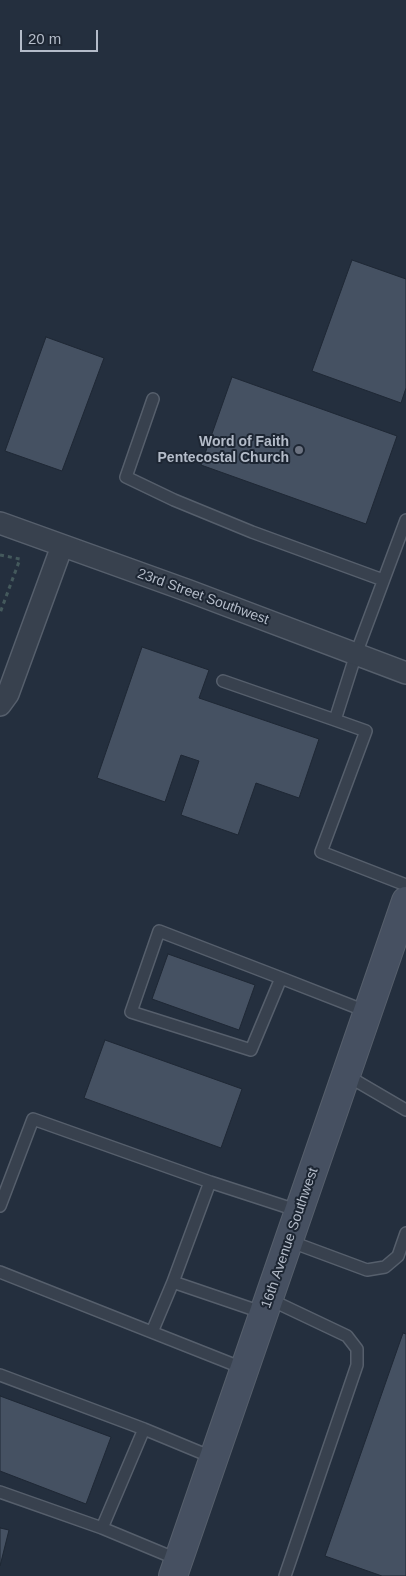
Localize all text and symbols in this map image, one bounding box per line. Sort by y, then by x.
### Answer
scale bar [22,20,100,52]
text: 20 m [28,30,61,47]
place label: Word of Faith Pentecostal Church [158,434,289,467]
marker: Word of Faith Pentecostal Church [293,444,305,456]
street label: 23rd Street Southwest [135,565,271,629]
street label: 16th Avenue Southwest [258,1165,322,1311]

